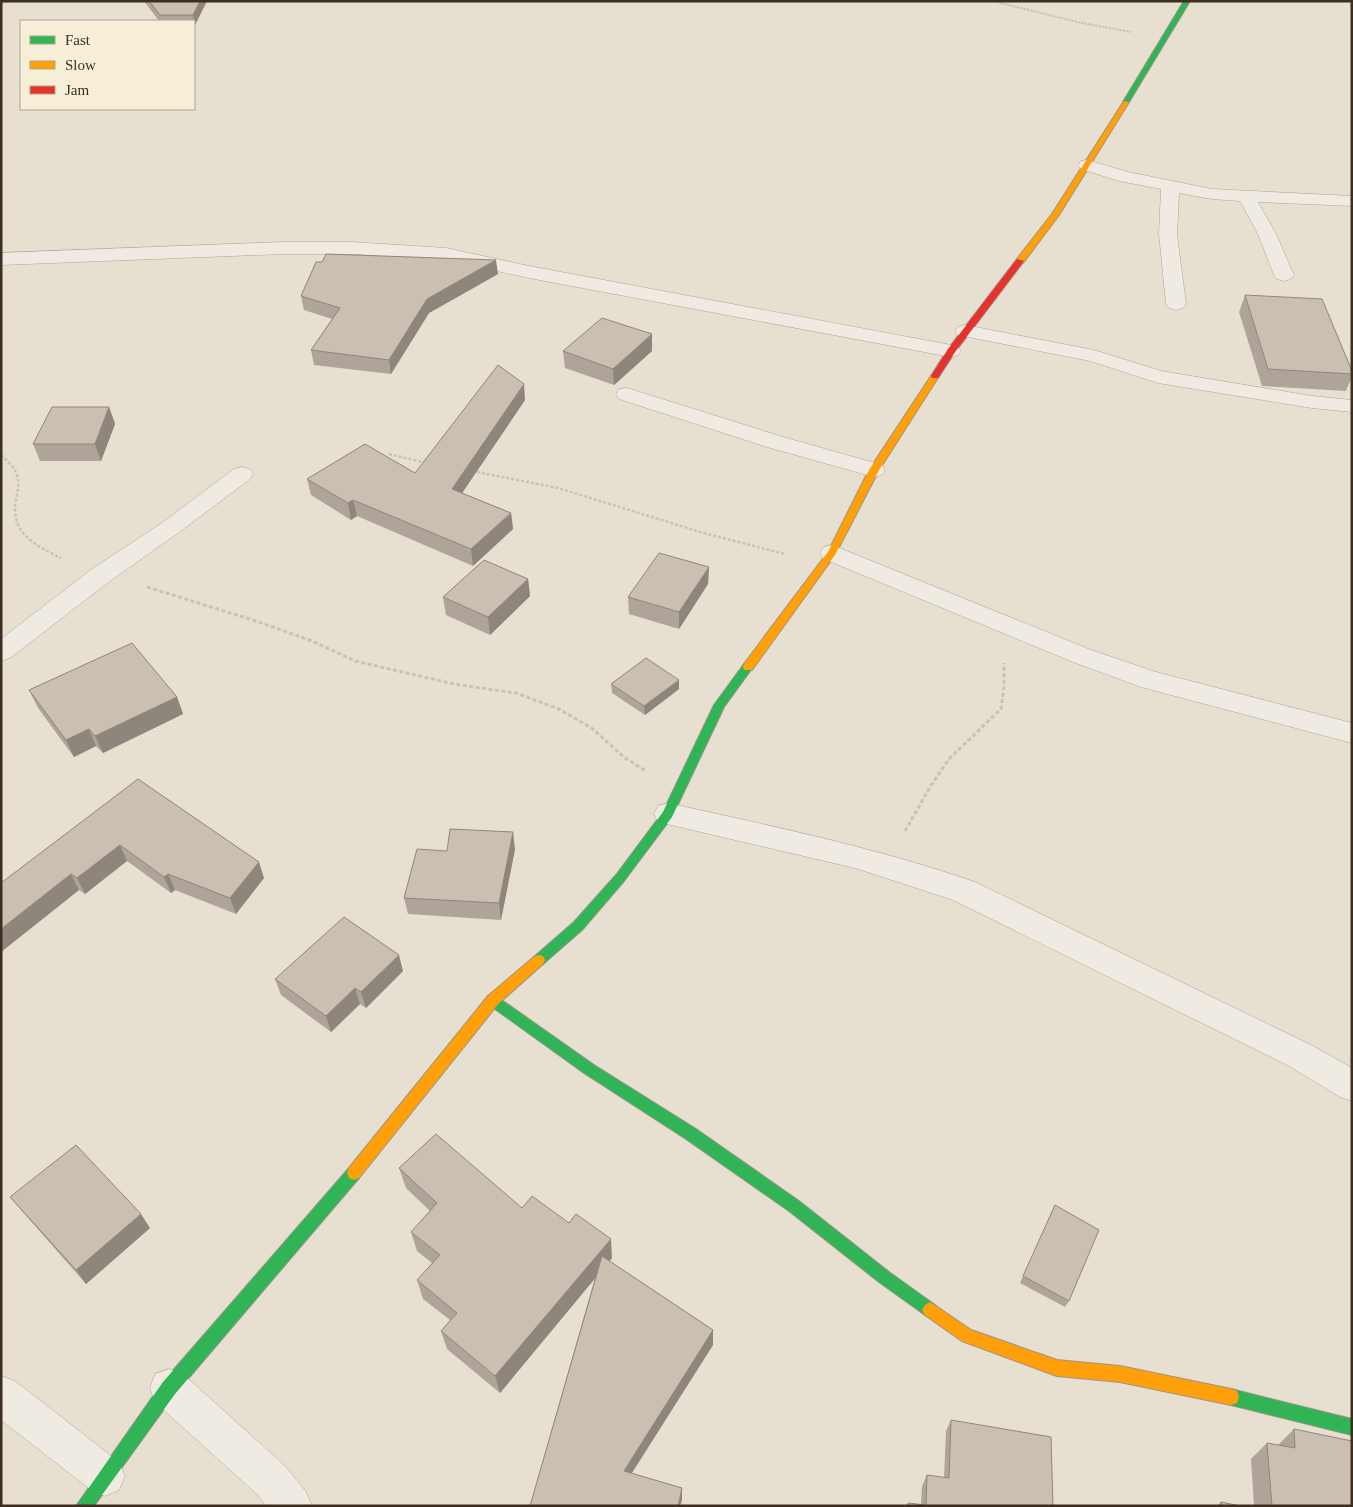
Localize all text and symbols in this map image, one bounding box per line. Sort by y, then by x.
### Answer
legend [20,20,195,110]
text: Fast [65,32,91,48]
text: Slow [65,57,96,73]
text: Jam [65,82,89,98]

